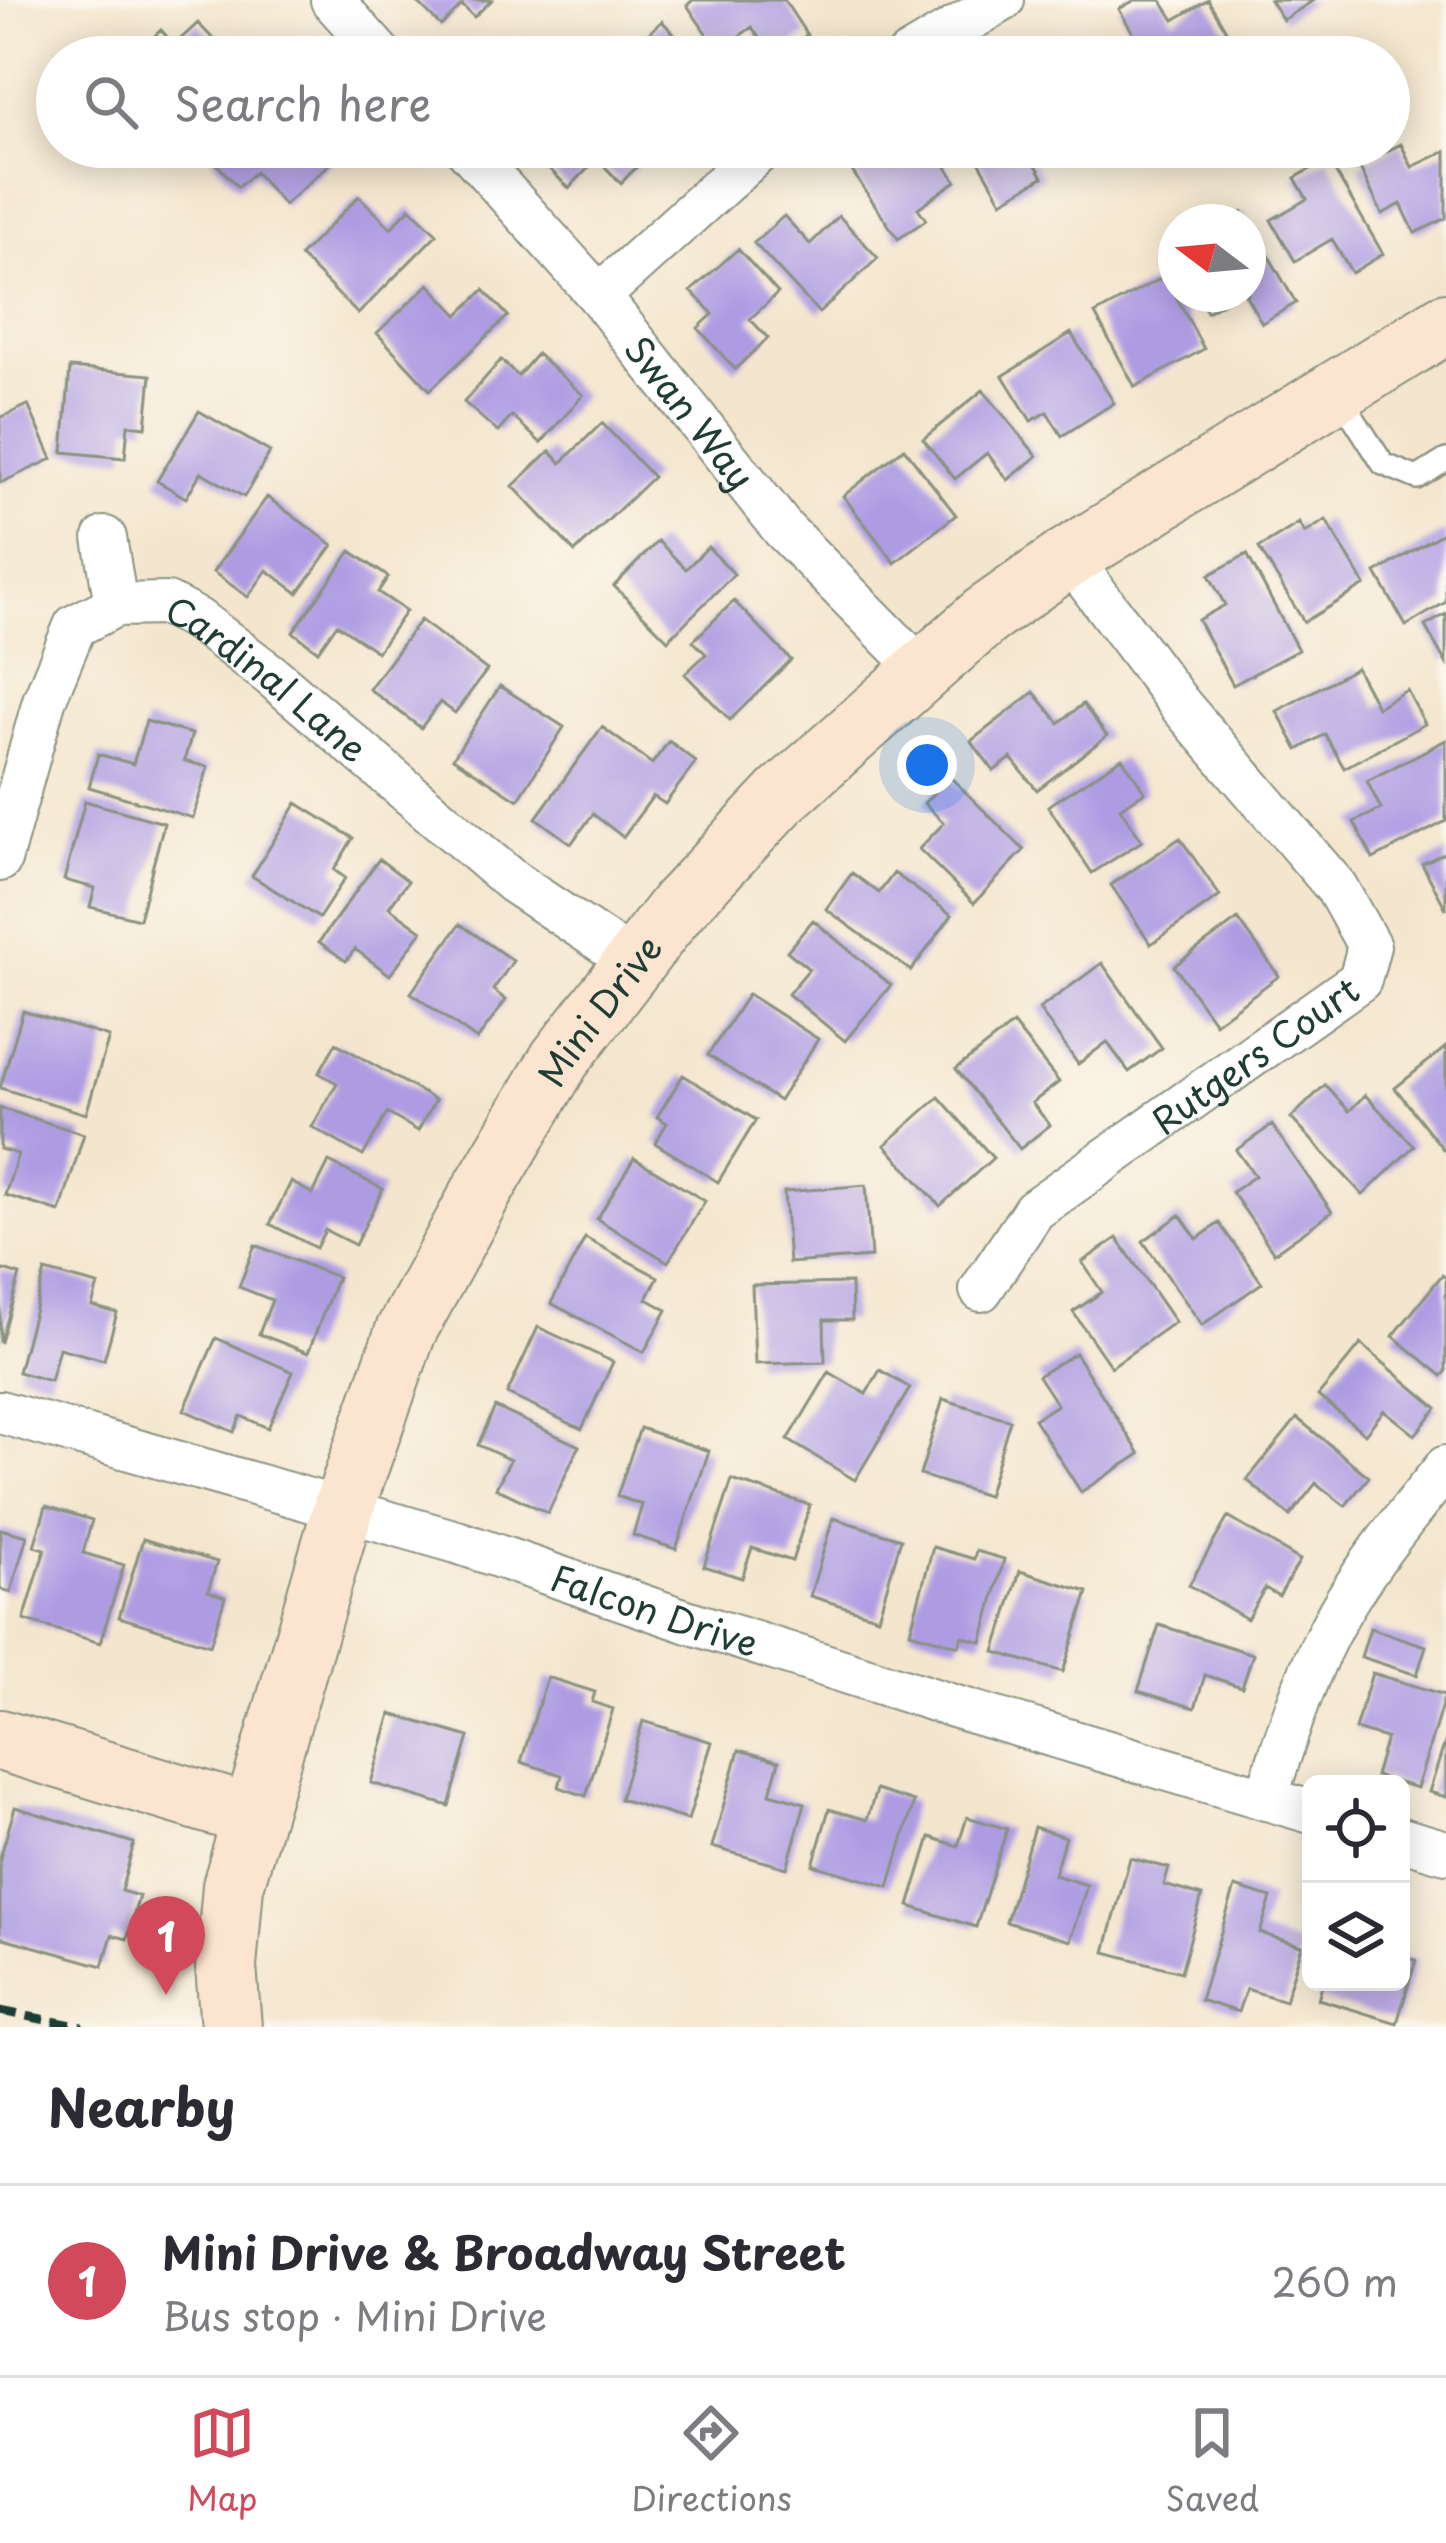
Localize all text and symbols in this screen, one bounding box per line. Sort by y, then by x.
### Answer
search box [36,36,1410,168]
text: Search here [174,68,431,136]
icon: search [78,69,144,135]
north arrow [1158,204,1266,312]
street label: Swan Way [612,323,768,500]
street label: Cardinal Lane [157,581,380,774]
your location [897,735,957,795]
street label: Mini Drive [523,923,674,1096]
street label: Rutgers Court [1140,962,1369,1146]
street label: Falcon Drive [544,1549,765,1669]
map controls [1302,1775,1410,1991]
button: locate [1302,1775,1410,1883]
button: layers [1302,1883,1410,1991]
pin: 1 [127,1896,205,1995]
text: Nearby [48,2067,235,2144]
text: Mini Drive & Broadway Street [162,2217,846,2285]
text: 1 [78,2251,96,2310]
text: 260 m [1271,2251,1398,2310]
text: Bus stop · Mini Drive [162,2285,547,2344]
tab: Map [187,2400,257,2522]
tab: Directions [631,2400,792,2522]
tab: Saved [1165,2400,1259,2522]

